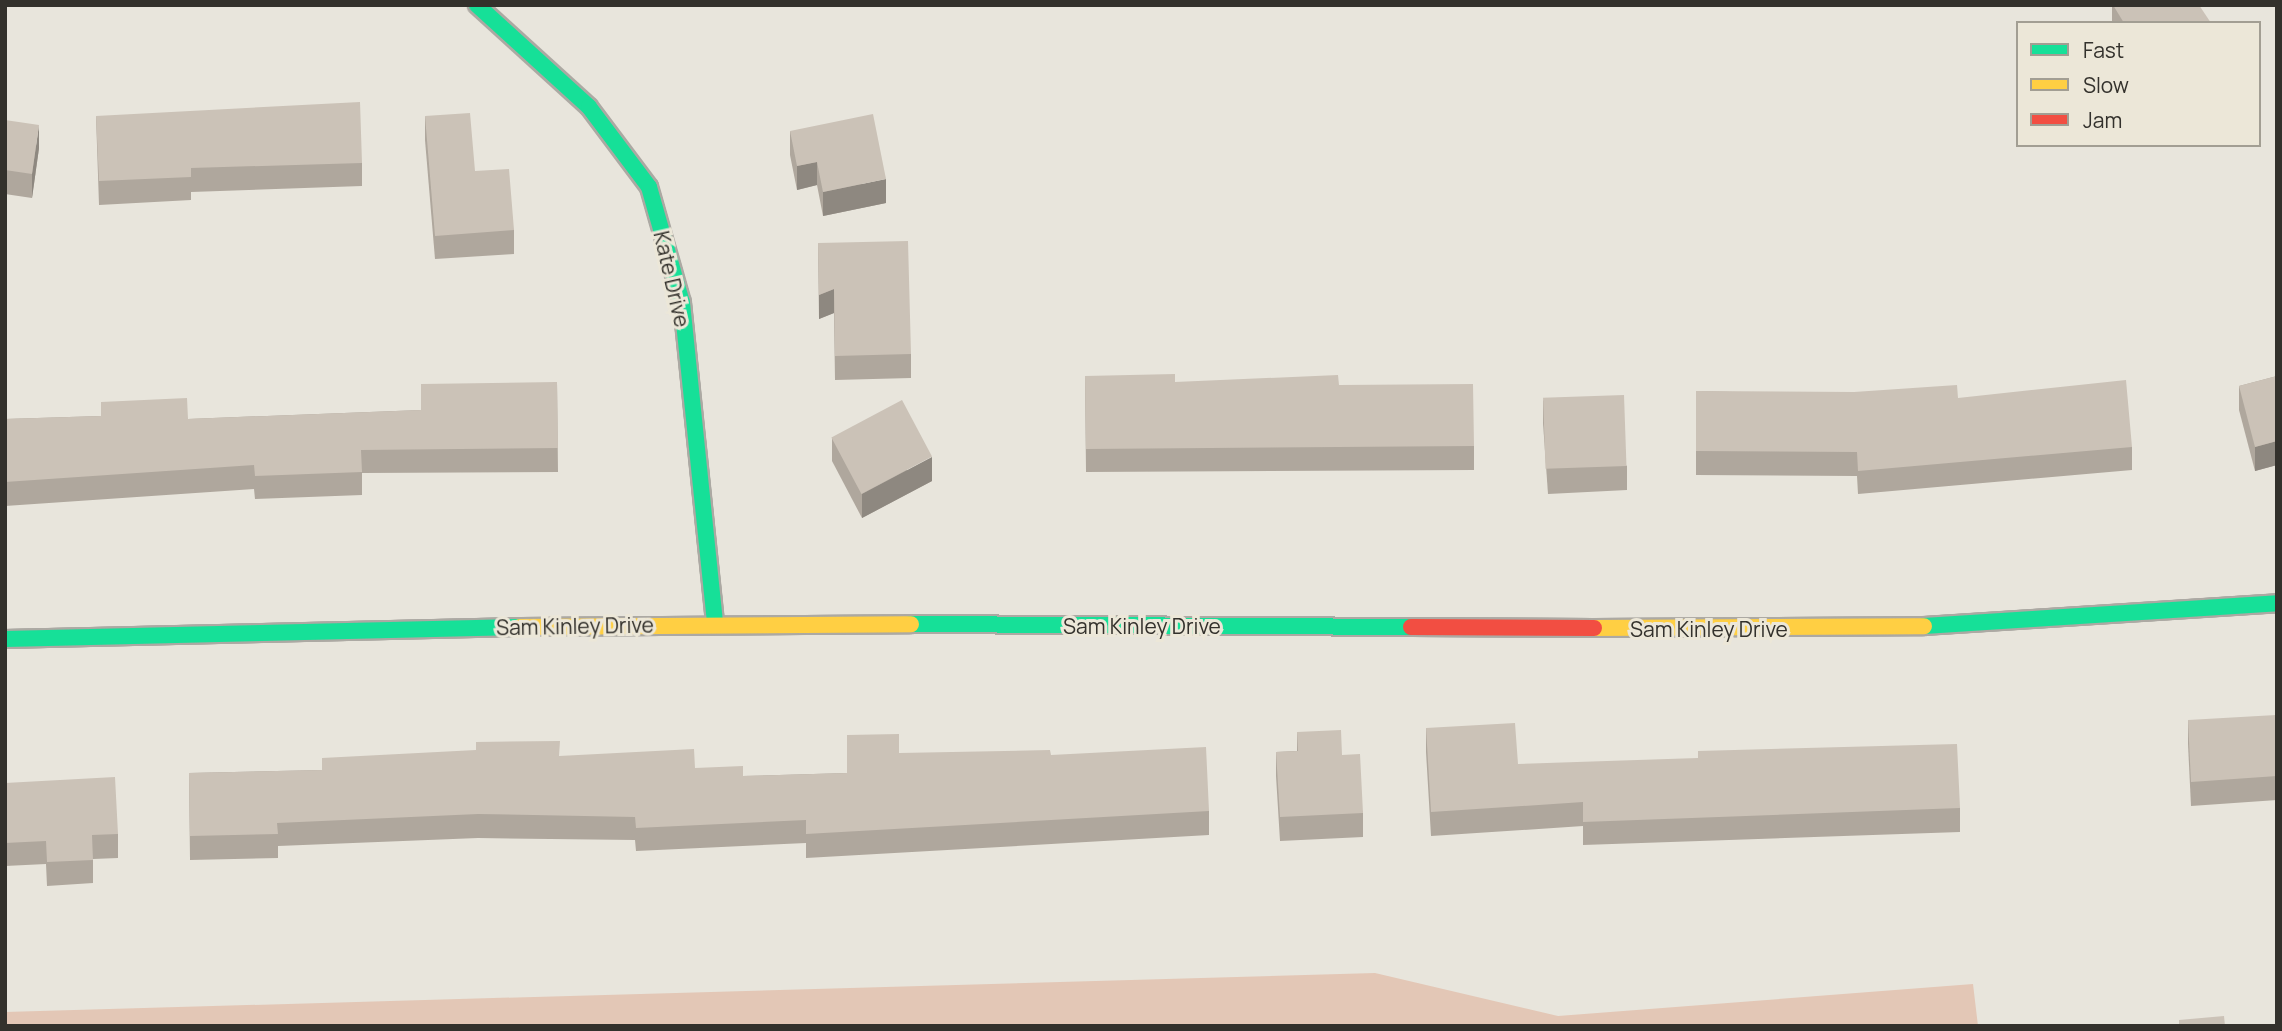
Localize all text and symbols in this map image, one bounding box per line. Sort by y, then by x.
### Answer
legend [2016,21,2261,147]
text: Fast [2083,36,2124,64]
text: Slow [2083,71,2129,99]
text: Jam [2083,106,2122,134]
street label: Kate Drive [649,229,695,329]
street label: Sam Kinley Drive [496,612,654,640]
street label: Sam Kinley Drive [1063,613,1221,639]
street label: Sam Kinley Drive [1630,616,1788,642]

